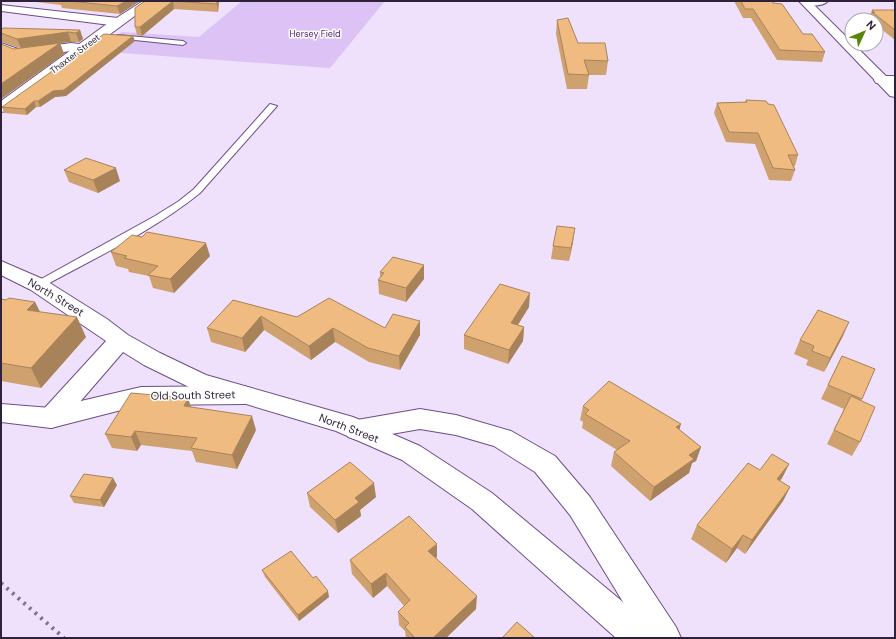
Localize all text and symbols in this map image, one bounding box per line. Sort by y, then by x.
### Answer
north arrow [844,12,884,52]
text: N [863,17,879,33]
park label: Hersey Field [289,28,341,40]
street label: Thaxter Street [48,31,103,77]
street label: North Street [25,275,87,319]
street label: Old South Street [151,387,235,403]
street label: North Street [317,410,381,446]

